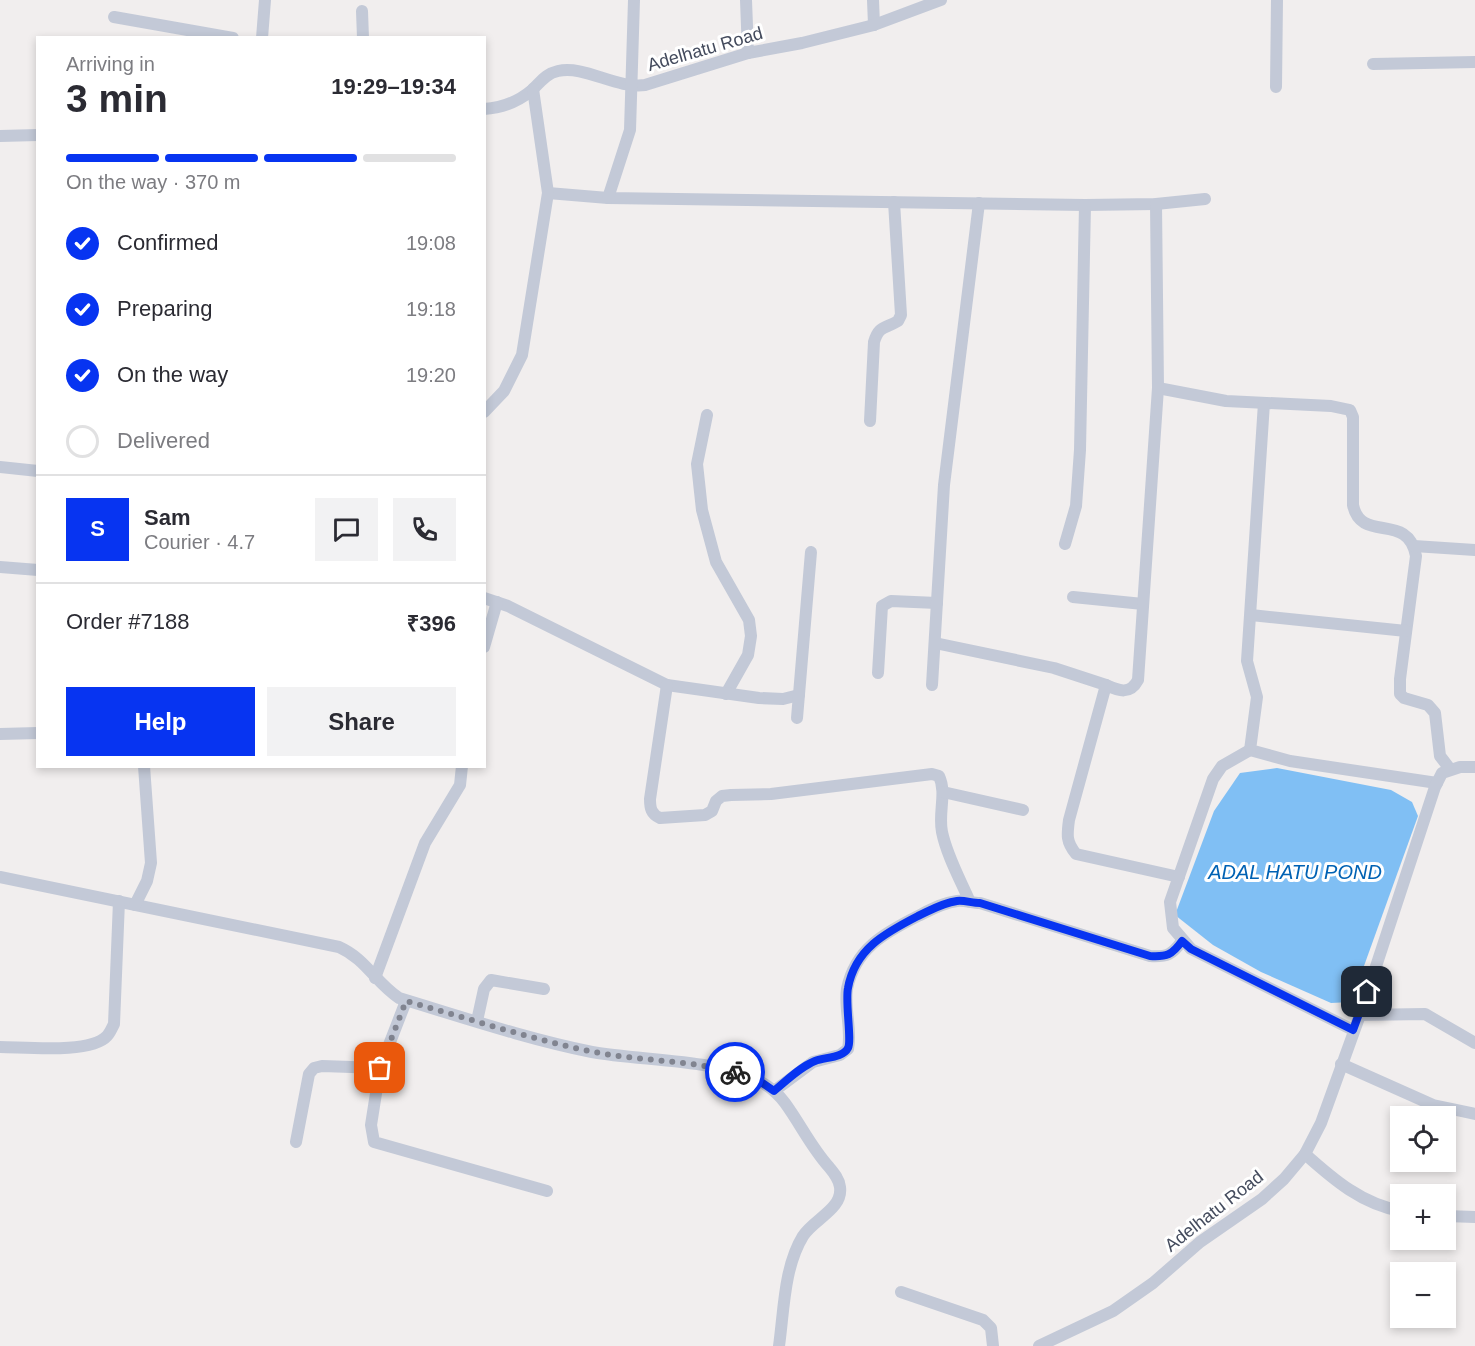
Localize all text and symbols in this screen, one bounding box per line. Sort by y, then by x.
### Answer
street label: Adelhatu Road [645,23,765,75]
text: Arriving in [66,53,155,75]
text: 19:29–19:34 [331,74,456,99]
text: 3 min [66,77,168,120]
text: On the way · 370 m [66,171,241,193]
icon: check [66,227,99,260]
text: Confirmed [117,230,218,255]
text: 19:08 [406,232,456,254]
icon: check [66,293,99,326]
text: Preparing [117,296,212,321]
text: 19:18 [406,298,456,320]
icon: check [66,359,99,392]
text: On the way [117,362,228,387]
text: 19:20 [406,364,456,386]
text: Delivered [117,428,210,453]
button: chat [315,498,378,561]
button: phone [393,498,456,561]
text: Sam [144,505,190,530]
text: S [90,516,105,541]
text: Courier · 4.7 [144,531,255,553]
text: Order #7188 [66,609,190,634]
text: ₹396 [407,611,456,636]
button: Help [66,687,255,756]
button: Share [267,687,456,756]
water label: ADAL HATU POND [1207,861,1382,883]
pin [1341,966,1392,1017]
icon: home [1350,975,1383,1008]
pin [354,1042,405,1093]
courier [705,1042,765,1102]
icon: bag [363,1051,396,1084]
icon: bike [719,1056,752,1089]
map controls [1390,1106,1456,1328]
button: locate [1390,1106,1456,1172]
street label: Adelhatu Road [1161,1166,1267,1256]
button: + [1390,1184,1456,1250]
button: − [1390,1262,1456,1328]

